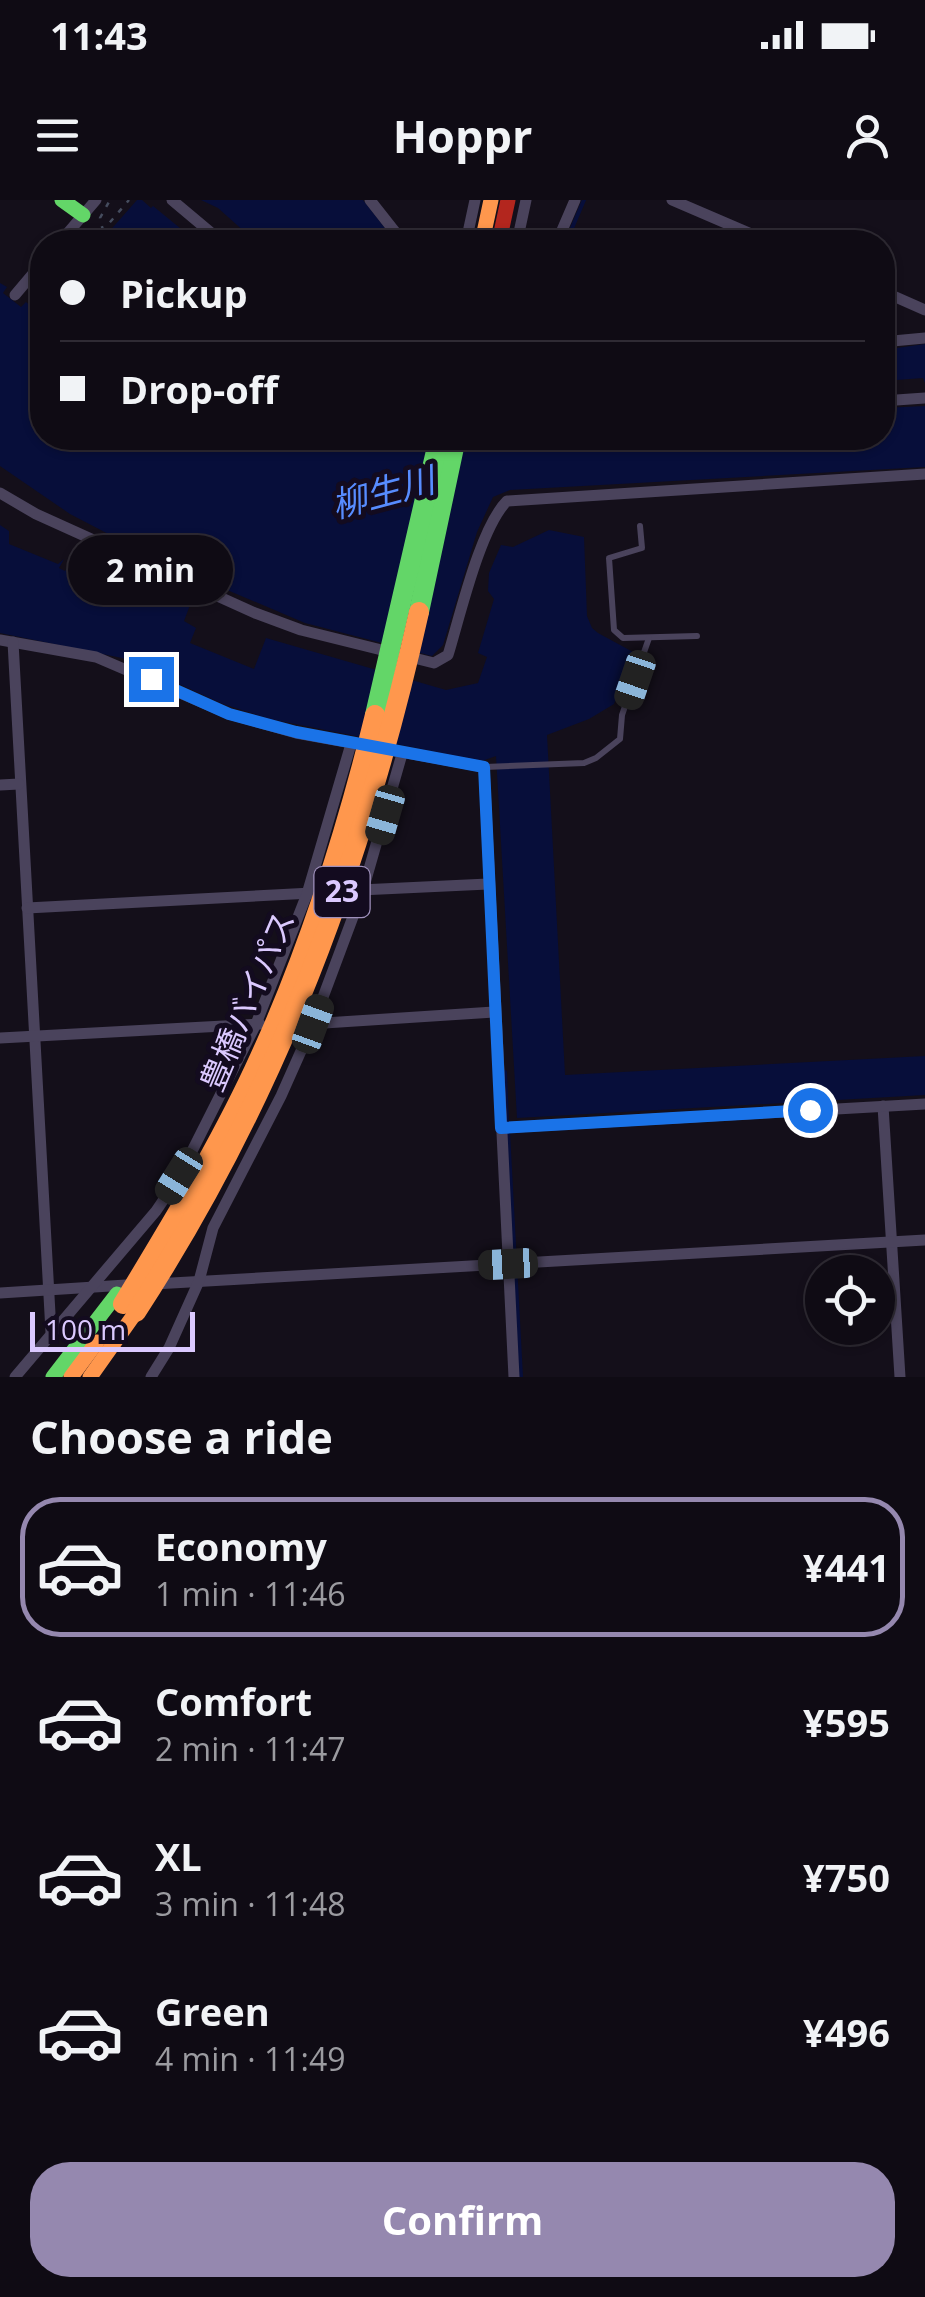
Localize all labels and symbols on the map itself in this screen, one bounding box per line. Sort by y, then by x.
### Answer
water label: 柳生川 [326,454,443,528]
callout: 2 min [68,534,234,604]
car [611,647,659,713]
route end [129,657,174,702]
car [362,782,408,848]
road number: 23 [314,867,370,917]
street label: 豊橋バイパス [189,904,304,1097]
car [289,991,337,1057]
route start [788,1088,833,1133]
car [150,1143,208,1209]
car [477,1247,539,1281]
scale bar [30,1307,195,1352]

